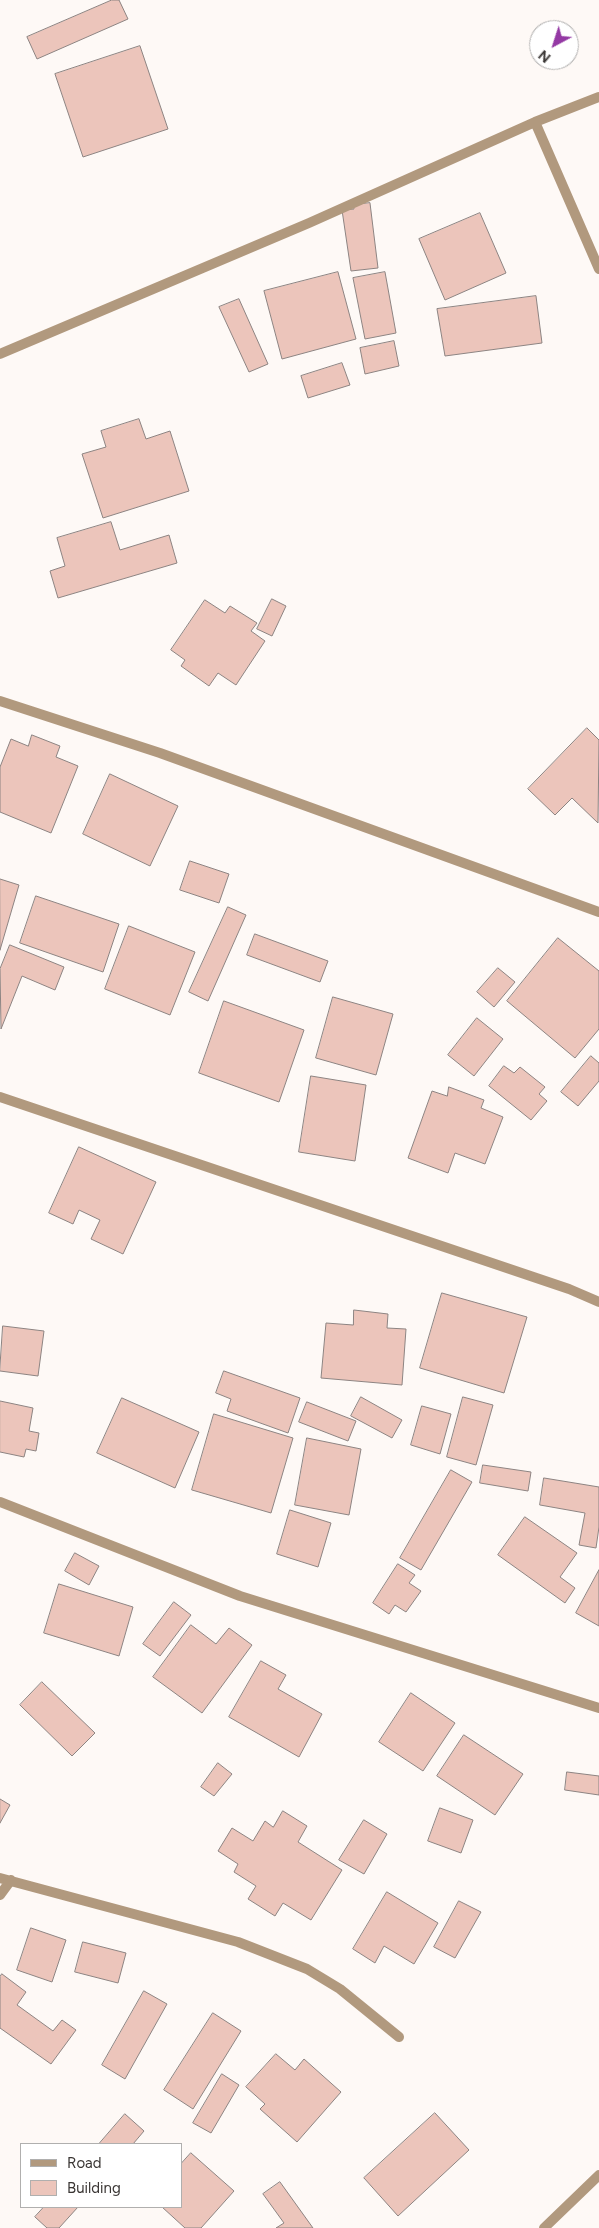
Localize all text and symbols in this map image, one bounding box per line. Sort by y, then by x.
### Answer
north arrow [529,20,579,70]
text: N [535,46,554,66]
legend [20,2143,182,2208]
text: Road [67,2154,102,2172]
text: Building [67,2179,121,2197]

